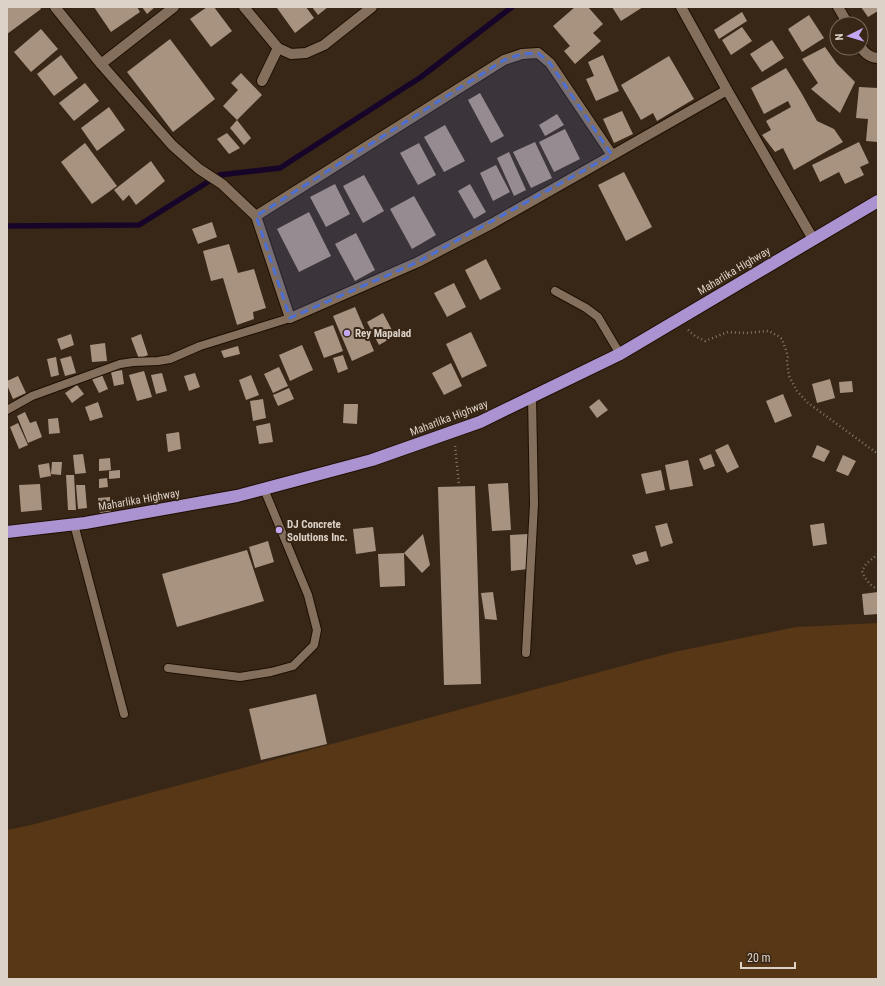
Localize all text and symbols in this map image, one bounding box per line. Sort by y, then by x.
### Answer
north arrow [829,16,869,56]
text: N [833,33,846,41]
street label: Maharlika Highway [695,244,773,298]
place label: Rey Mapalad [355,327,411,340]
marker: Rey Mapalad [342,328,352,338]
street label: Maharlika Highway [408,397,490,439]
street label: Maharlika Highway [97,486,181,514]
place label: DJ Concrete Solutions Inc. [287,518,348,544]
marker: DJ Concrete Solutions Inc. [274,525,284,535]
scale bar [741,944,795,970]
text: 20 m [747,951,771,965]

